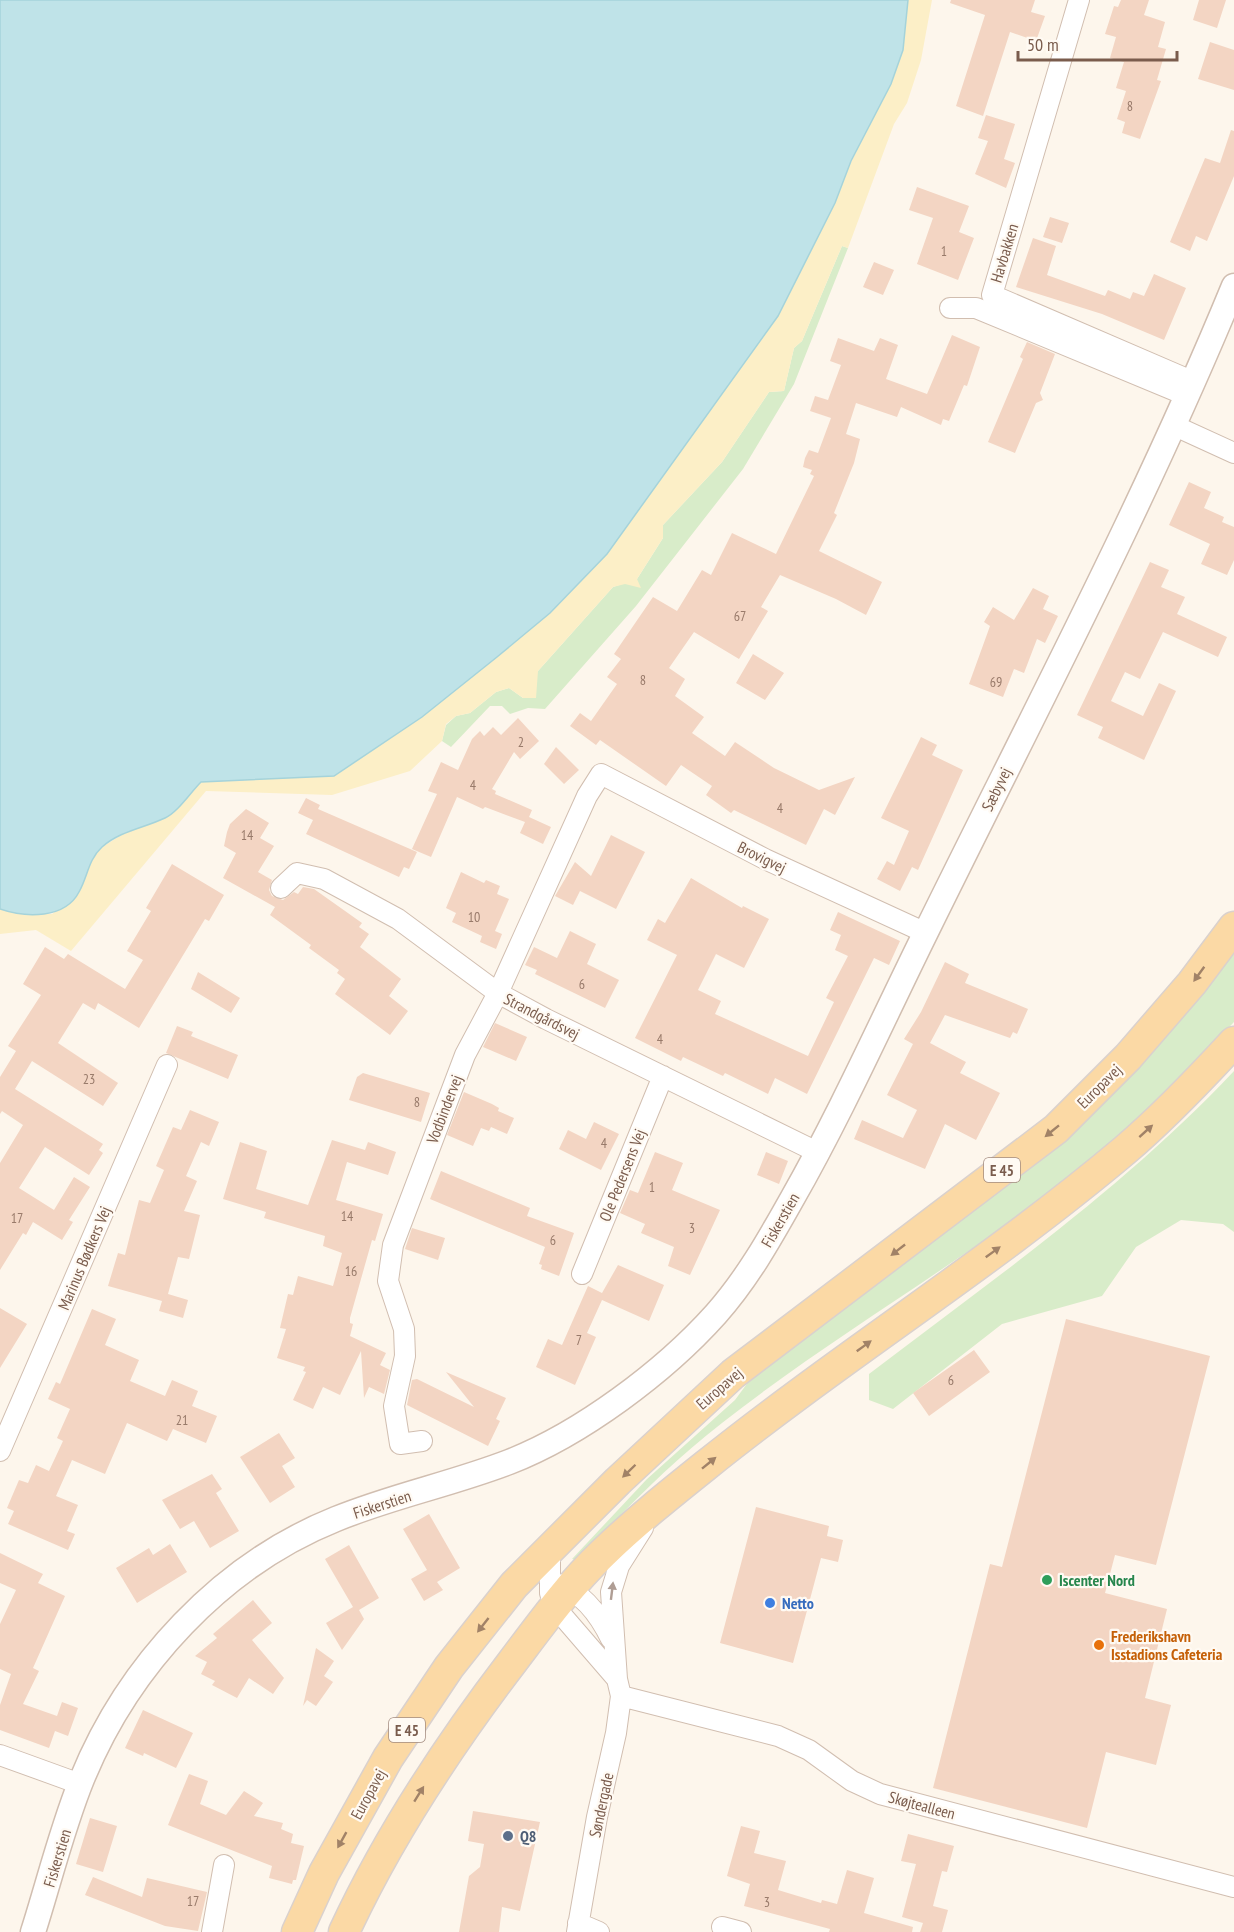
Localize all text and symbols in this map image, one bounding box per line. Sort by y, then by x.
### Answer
scale bar [1018,24,1177,62]
text: 50 m [1027,33,1059,56]
house number: 8 [1127,97,1133,115]
street label: Havbakken [986,221,1022,285]
house number: 1 [941,242,947,260]
house number: 67 [734,607,746,625]
house number: 8 [640,671,646,689]
house number: 69 [990,673,1002,691]
house number: 2 [518,733,524,751]
street label: Sæbyvej [977,764,1015,814]
house number: 4 [470,776,477,794]
house number: 4 [777,799,784,817]
house number: 14 [241,826,254,844]
street label: Brovigvej [734,837,790,877]
house number: 10 [468,908,480,926]
one-way arrow [1193,965,1205,981]
house number: 6 [579,975,585,993]
street label: Strandgårdsvej [501,988,583,1044]
house number: 4 [657,1030,664,1048]
street label: Europavej [1073,1060,1125,1112]
house number: 23 [83,1070,95,1088]
street label: Vodbindervej [421,1072,466,1147]
house number: 8 [414,1093,420,1111]
one-way arrow [1138,1124,1153,1138]
one-way arrow [1044,1125,1060,1138]
street label: Ole Pedersens Vej [594,1126,650,1224]
house number: 4 [601,1134,608,1152]
road number: E 45 [984,1158,1020,1182]
house number: 1 [649,1178,655,1196]
street label: Fiskerstien [756,1189,804,1251]
street label: Marinus Bødkers Vej [53,1203,115,1313]
house number: 14 [341,1207,354,1225]
house number: 17 [11,1209,23,1227]
house number: 3 [689,1219,695,1237]
house number: 6 [550,1231,556,1249]
one-way arrow [890,1244,905,1256]
one-way arrow [984,1246,1000,1258]
house number: 16 [345,1262,357,1280]
house number: 7 [576,1331,582,1349]
one-way arrow [857,1340,872,1352]
street label: Europavej [692,1362,746,1414]
house number: 6 [948,1371,954,1389]
house number: 21 [176,1411,188,1429]
one-way arrow [701,1457,716,1470]
one-way arrow [621,1464,636,1478]
street label: Fiskerstien [351,1485,413,1523]
place label: Iscenter Nord [1059,1570,1135,1590]
marker: Iscenter Nord [1040,1573,1054,1587]
one-way arrow [608,1582,617,1601]
place label: Netto [782,1593,814,1613]
marker: Netto [763,1596,777,1610]
one-way arrow [478,1617,490,1632]
place label: Frederikshavn Isstadions Cafeteria [1111,1626,1223,1664]
marker: Frederikshavn Isstadions Cafeteria [1092,1638,1106,1652]
road number: E 45 [389,1718,425,1742]
street label: Europavej [346,1765,390,1823]
street label: Søndergade [584,1771,618,1839]
one-way arrow [414,1786,425,1803]
street label: Skøjtealleen [886,1787,958,1823]
place label: Q8 [520,1826,537,1846]
street label: Fiskerstien [39,1827,75,1889]
marker: Q8 [501,1829,515,1843]
one-way arrow [338,1832,348,1849]
house number: 17 [187,1892,199,1910]
house number: 3 [764,1893,770,1911]

